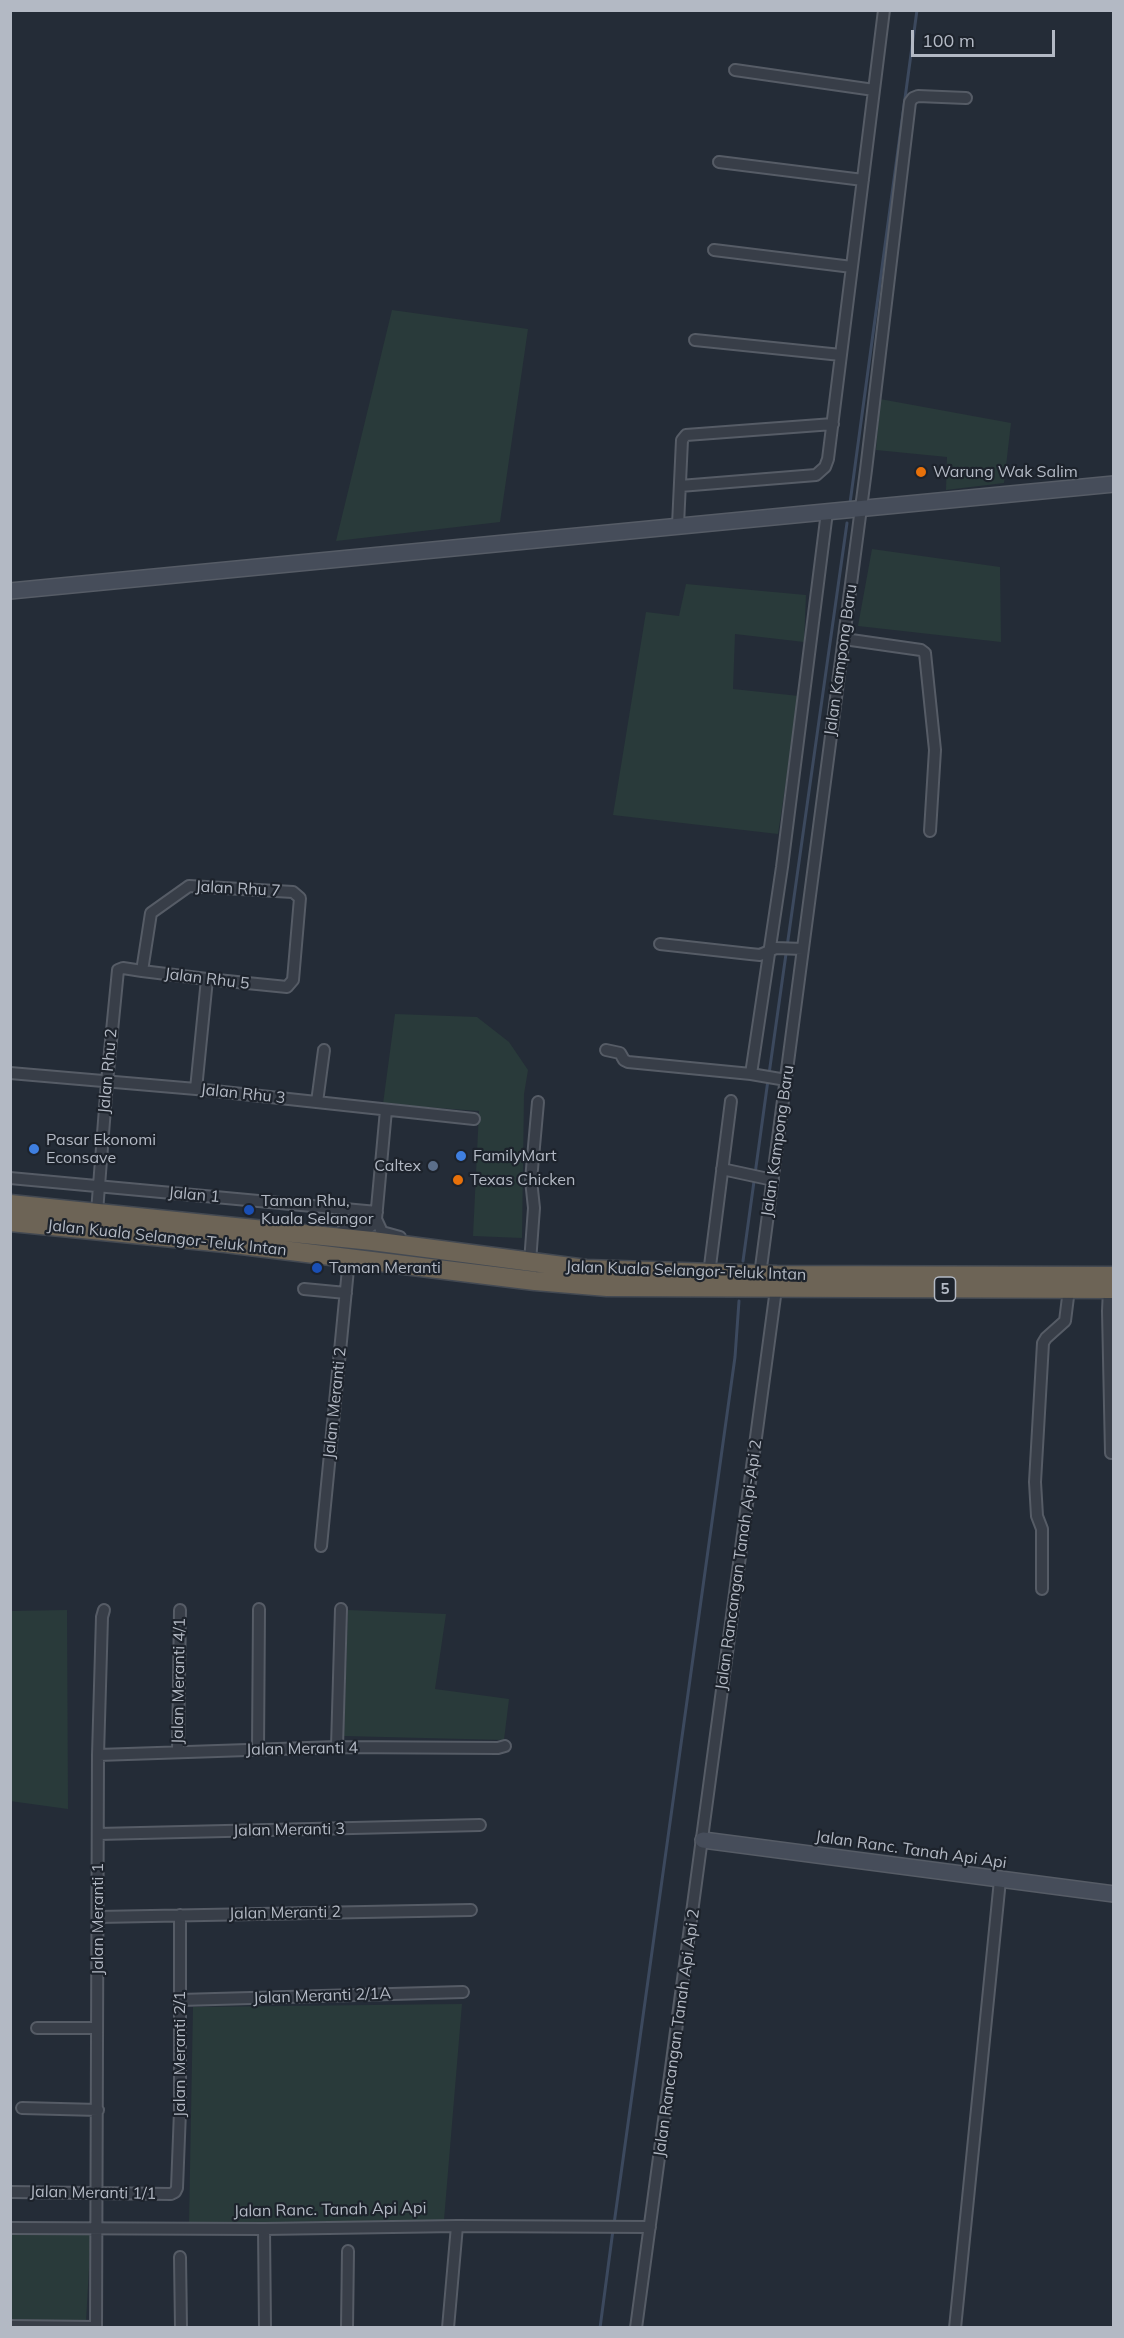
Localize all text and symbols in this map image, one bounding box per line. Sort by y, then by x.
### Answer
scale bar [914,18,1058,56]
text: 100 m [922,29,975,52]
place label: Warung Wak Salim [933,462,1078,482]
marker: Warung Wak Salim [914,465,928,479]
street label: Jalan Kampong Baru [821,583,861,737]
street label: Jalan Rhu 7 [195,877,281,901]
street label: Jalan Rhu 5 [164,964,250,994]
street label: Jalan Rhu 2 [95,1028,121,1114]
street label: Jalan Kampong Baru [758,1064,798,1218]
street label: Jalan Rhu 3 [200,1080,286,1108]
place label: Pasar Ekonomi Econsave [46,1130,156,1168]
marker: Pasar Ekonomi Econsave [27,1142,41,1156]
place label: FamilyMart [473,1146,557,1166]
marker: FamilyMart [454,1149,468,1163]
place label: Caltex [374,1156,421,1176]
marker: Caltex [426,1159,440,1173]
place label: Texas Chicken [470,1170,575,1190]
marker: Texas Chicken [451,1173,465,1187]
street label: Jalan 1 [168,1183,220,1207]
place label: Taman Rhu, Kuala Selangor [261,1191,373,1229]
marker: Taman Rhu, Kuala Selangor [242,1203,256,1217]
street label: Jalan Kuala Selangor-Teluk Intan [46,1216,288,1260]
street label: Jalan Kuala Selangor-Teluk Intan [565,1257,807,1285]
place label: Taman Meranti [329,1258,441,1278]
marker: Taman Meranti [310,1261,324,1275]
road number: 5 [934,1277,956,1301]
street label: Jalan Meranti 2 [320,1346,350,1460]
street label: Jalan Rancangan Tanah Api-Api 2 [712,1439,766,1691]
street label: Jalan Meranti 4/1 [168,1618,190,1744]
street label: Jalan Meranti 4 [246,1738,358,1760]
street label: Jalan Meranti 3 [233,1819,345,1841]
street label: Jalan Ranc. Tanah Api Api [814,1827,1008,1873]
street label: Jalan Meranti 1 [88,1863,108,1975]
street label: Jalan Meranti 2 [229,1902,341,1924]
street label: Jalan Rancangan Tanah Api Api 2 [650,1908,704,2158]
street label: Jalan Meranti 2/1A [253,1984,391,2008]
street label: Jalan Meranti 2/1 [170,1991,190,2117]
street label: Jalan Meranti 1/1 [30,2182,156,2204]
street label: Jalan Ranc. Tanah Api Api [233,2199,427,2221]

